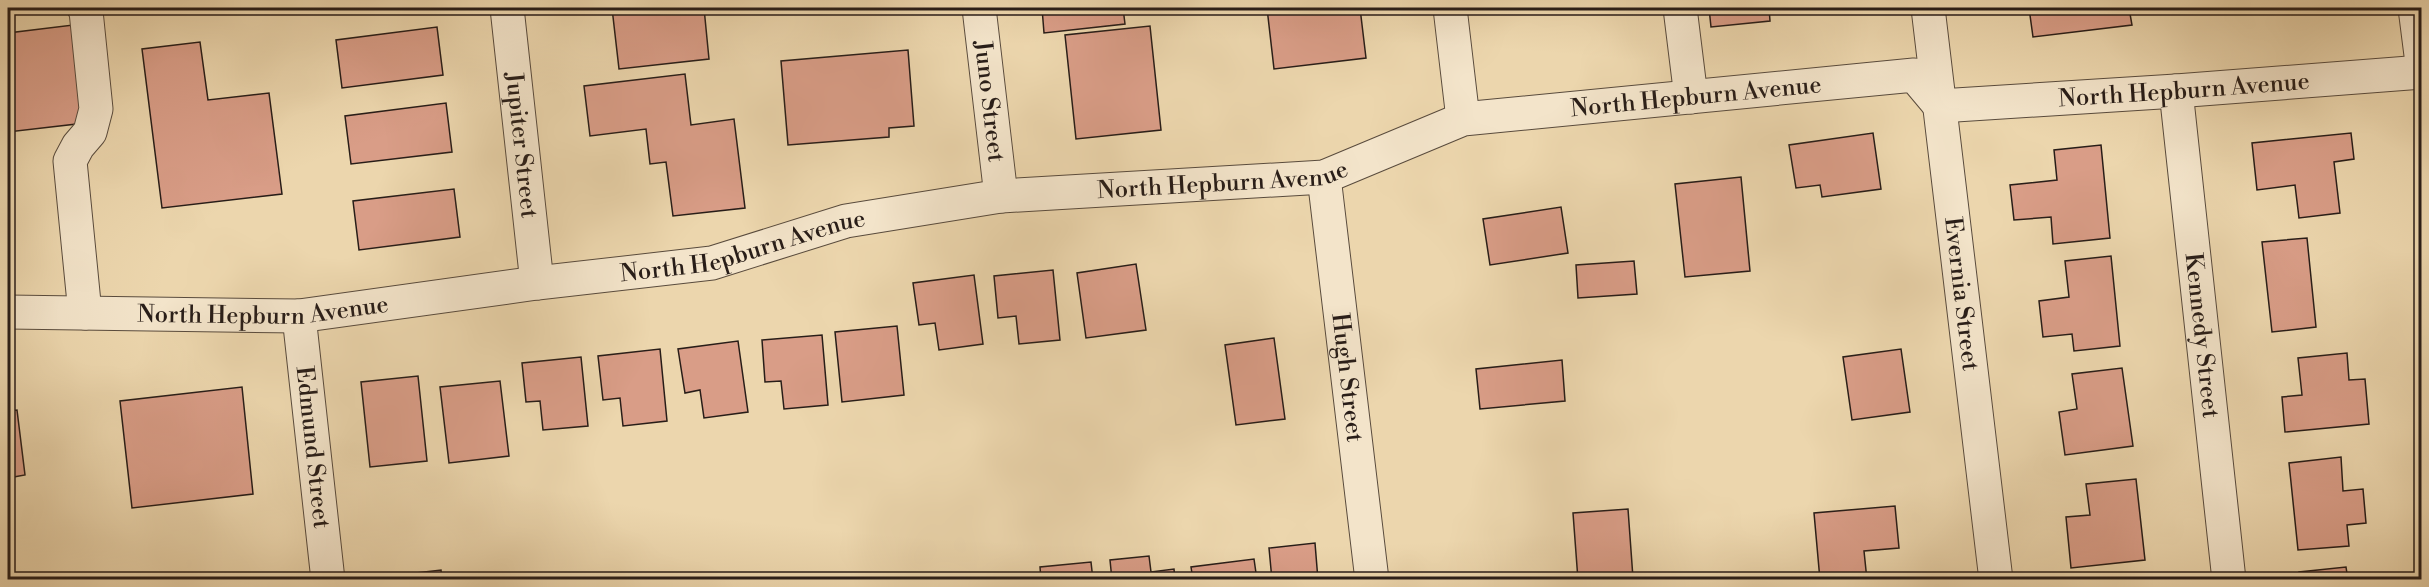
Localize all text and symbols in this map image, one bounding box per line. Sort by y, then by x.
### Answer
street label: Juno Street [967,38,1011,164]
street label: North Hepburn Avenue [2057,67,2311,114]
street label: Jupiter Street [498,70,544,220]
street label: North Hepburn Avenue [1569,70,1823,124]
street label: North Hepburn Avenue [1096,155,1353,206]
street label: North Hepburn Avenue [619,204,867,289]
street label: Evernia Street [1937,215,1985,373]
street label: Kennedy Street [2178,252,2225,420]
street label: North Hepburn Avenue [137,290,390,332]
street label: Hugh Street [1324,311,1370,444]
street label: Edmund Street [289,365,336,531]

